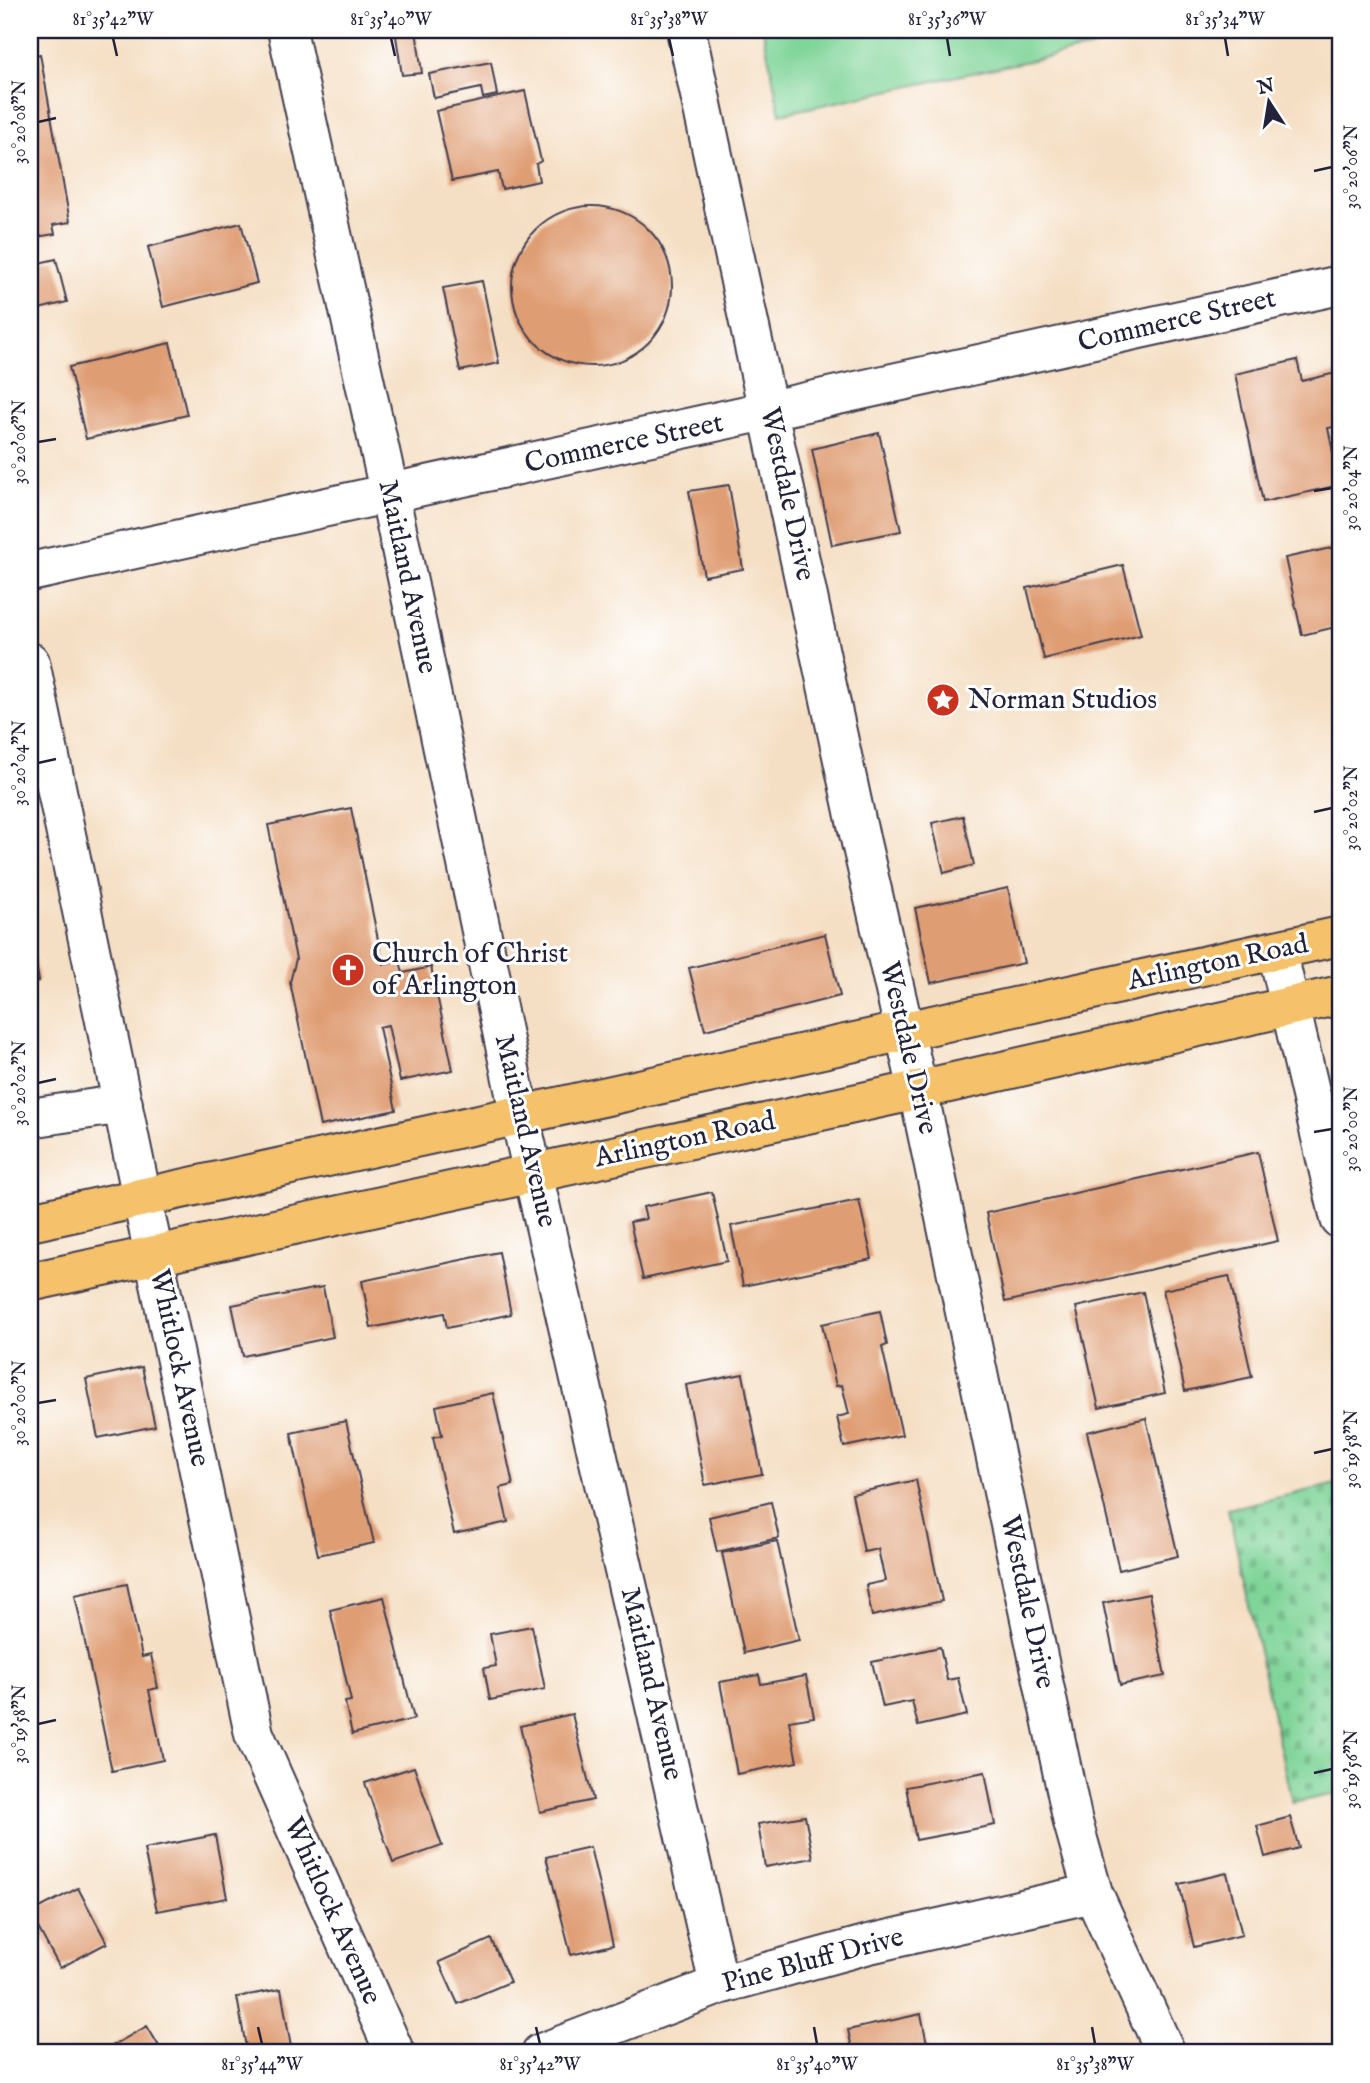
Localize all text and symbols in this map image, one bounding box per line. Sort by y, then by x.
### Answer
text: 81°35'42"W [72,9,154,32]
text: 81°35'40"W [350,9,433,32]
text: 81°35'38"W [630,9,709,32]
text: 81°35'36"W [908,9,987,32]
text: 81°35'34"W [1185,9,1265,32]
north arrow [1234,66,1304,136]
text: N [1254,74,1277,101]
text: 30°20'08"N [9,80,32,164]
text: 30°20'06"N [1341,124,1364,209]
street label: Commerce Street [1075,281,1280,361]
text: 30°20'06"N [9,399,32,484]
street label: Westdale Drive [752,404,822,584]
street label: Commerce Street [522,406,727,482]
text: 30°20'04"N [1341,445,1364,531]
street label: Maitland Avenue [369,477,445,677]
place icon: Norman Studios [924,681,962,719]
place label: Norman Studios [968,683,1157,718]
text: 30°20'04"N [9,720,32,806]
text: 30°20'02"N [1341,765,1364,851]
street label: Arlington Road [1124,927,1311,999]
place label: Church of Christ of Arlington [372,937,568,1004]
church icon: Church of Christ of Arlington [329,951,367,989]
street label: Westdale Drive [871,958,945,1138]
street label: Maitland Avenue [486,1031,564,1231]
text: 30°20'02"N [9,1040,32,1126]
text: 30°20'00"N [1341,1086,1364,1172]
street label: Arlington Road [591,1104,778,1176]
street label: Whitlock Avenue [141,1266,217,1470]
text: 30°20'00"N [9,1360,32,1446]
text: 30°19'58"N [1341,1409,1364,1488]
street label: Westdale Drive [992,1512,1062,1692]
street label: Maitland Avenue [612,1584,690,1784]
text: 30°19'58"N [9,1684,32,1763]
text: 30°19'56"N [1341,1729,1364,1809]
street label: Whitlock Avenue [275,1812,389,2010]
street label: Pine Bluff Drive [719,1920,908,2002]
text: 81°35'44"W [221,2054,304,2077]
text: 81°35'42"W [499,2054,581,2077]
text: 81°35'40"W [776,2054,859,2077]
text: 81°35'38"W [1056,2054,1135,2077]

